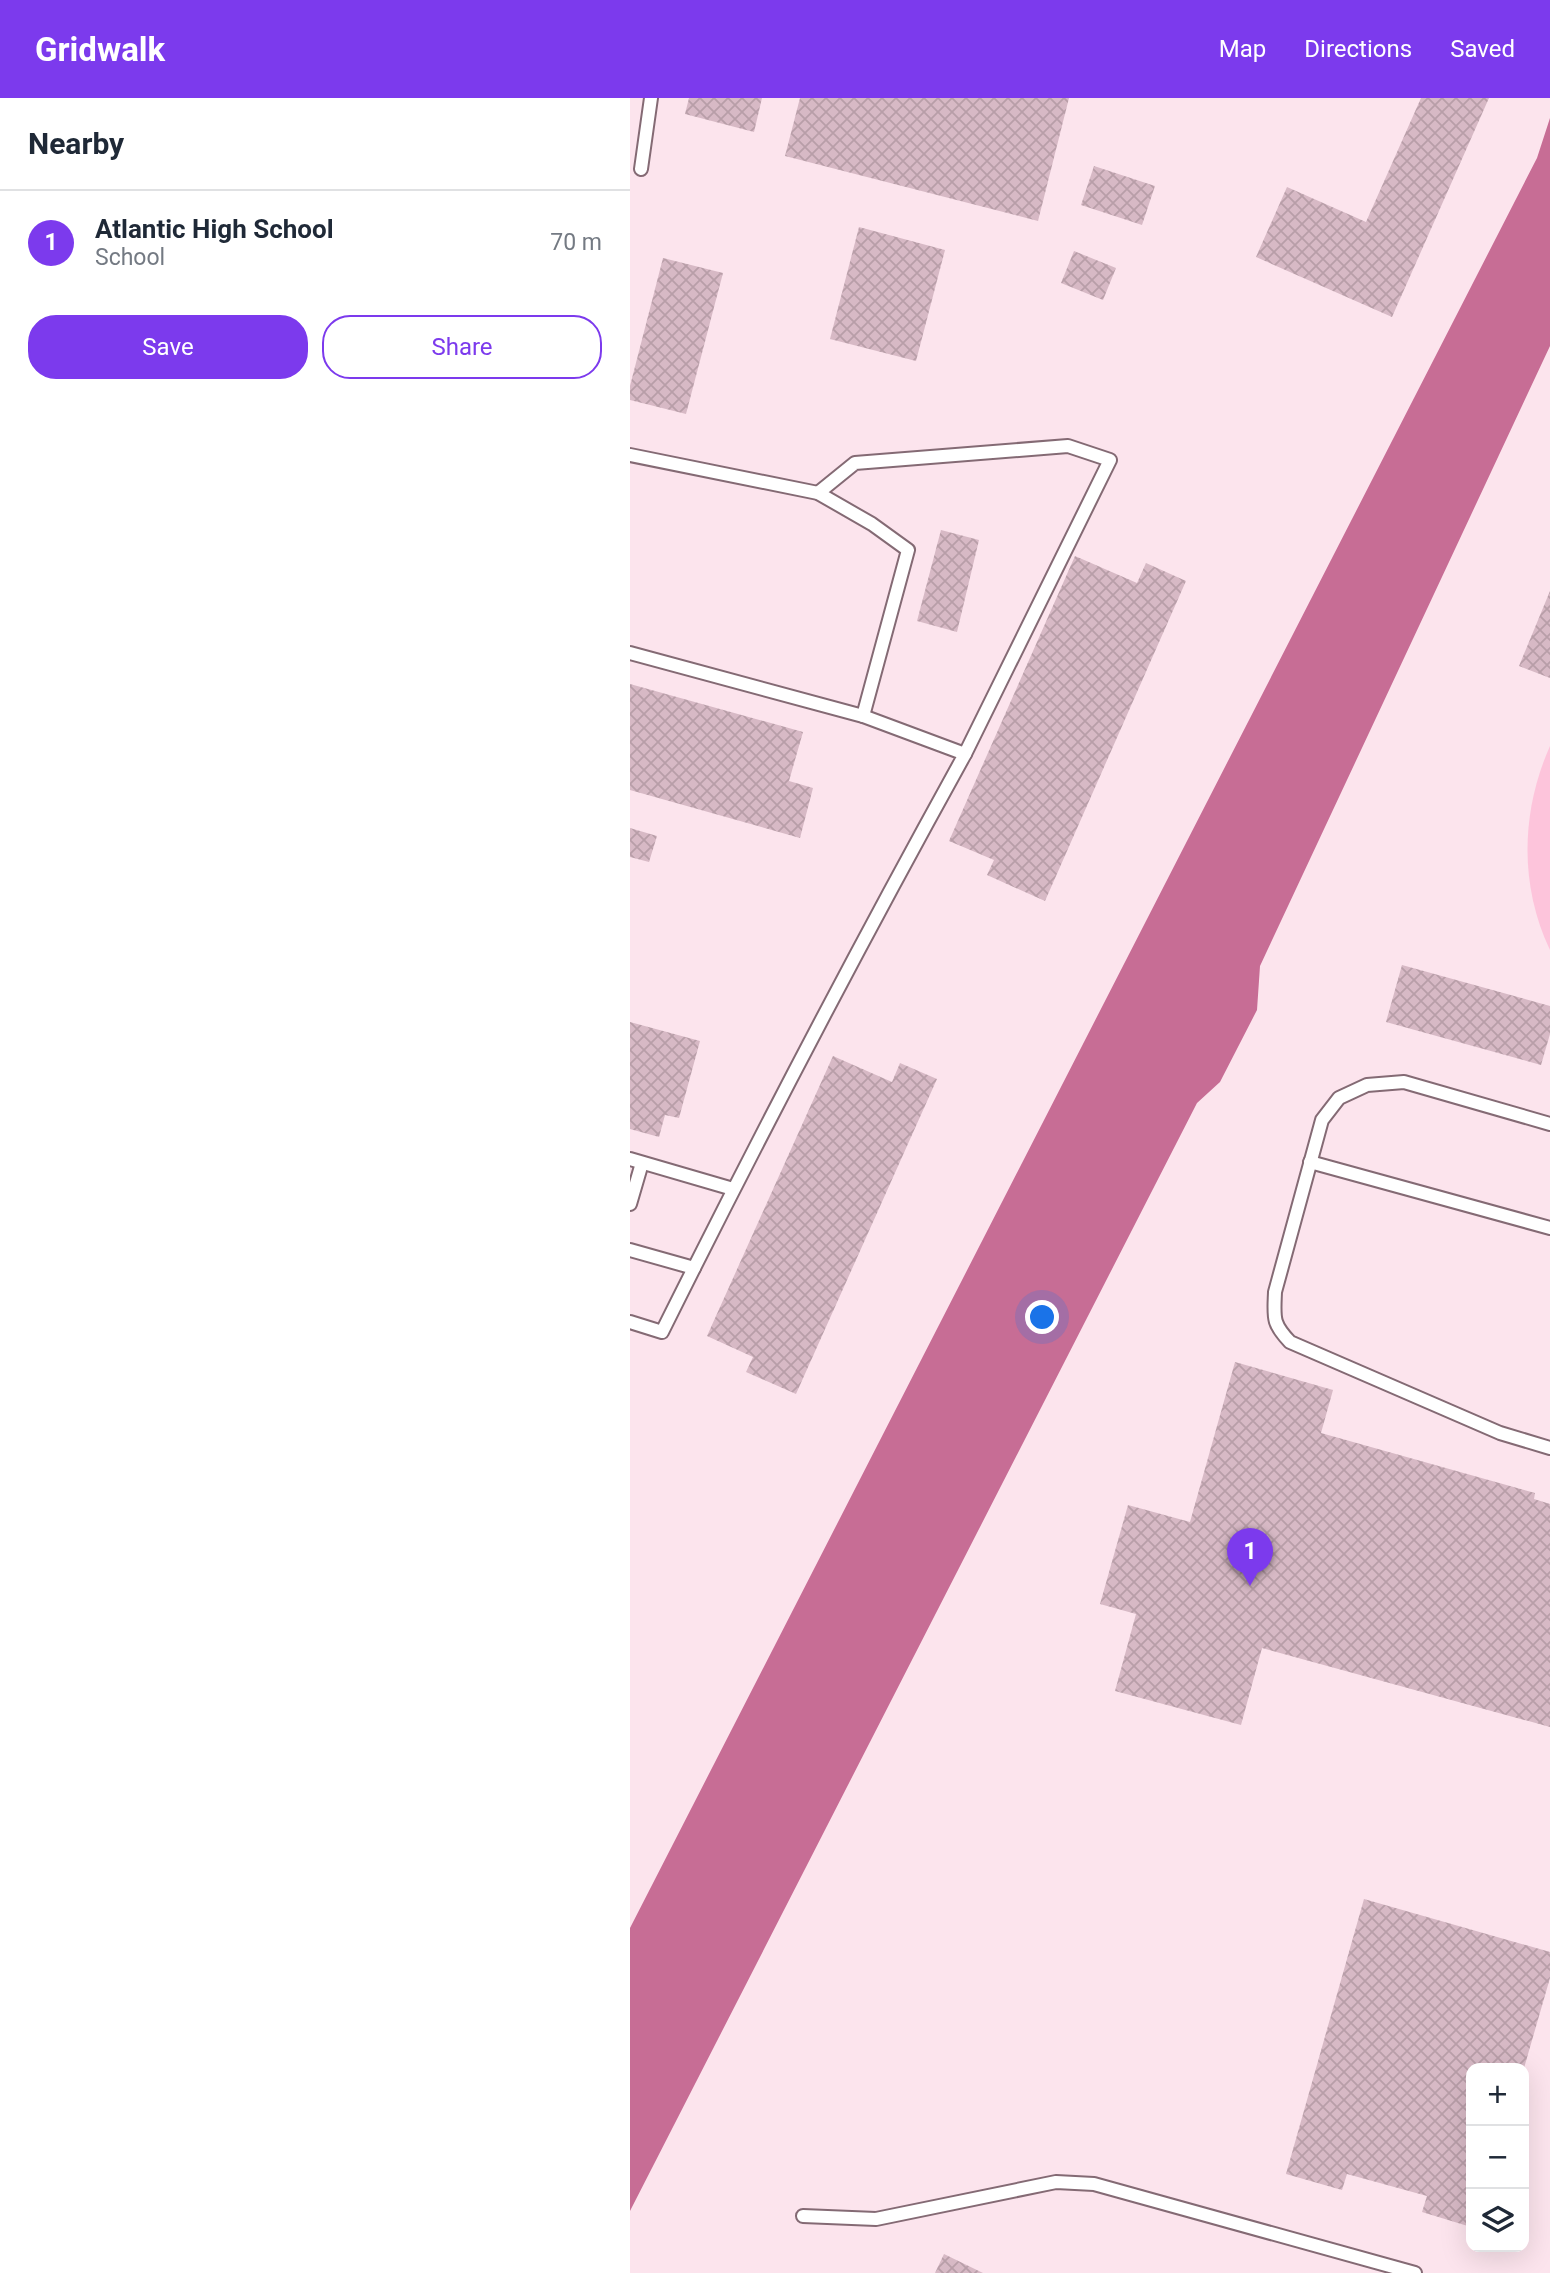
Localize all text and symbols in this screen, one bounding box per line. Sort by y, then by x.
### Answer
text: Gridwalk [35,30,165,69]
text: Map [1219,35,1266,63]
text: Directions [1304,35,1412,63]
text: Saved [1450,35,1515,63]
text: Nearby [28,126,124,161]
text: Atlantic High School [95,214,334,244]
text: 1 [44,229,58,256]
text: 70 m [550,229,602,256]
text: School [95,244,165,271]
button: Save [28,315,308,379]
button: Share [322,315,602,379]
your location [1025,1300,1059,1334]
pin: 1 [1227,1528,1273,1586]
map controls [1466,2063,1529,2252]
button: + [1466,2063,1529,2126]
button: − [1466,2126,1529,2189]
button: layers [1466,2189,1529,2252]

